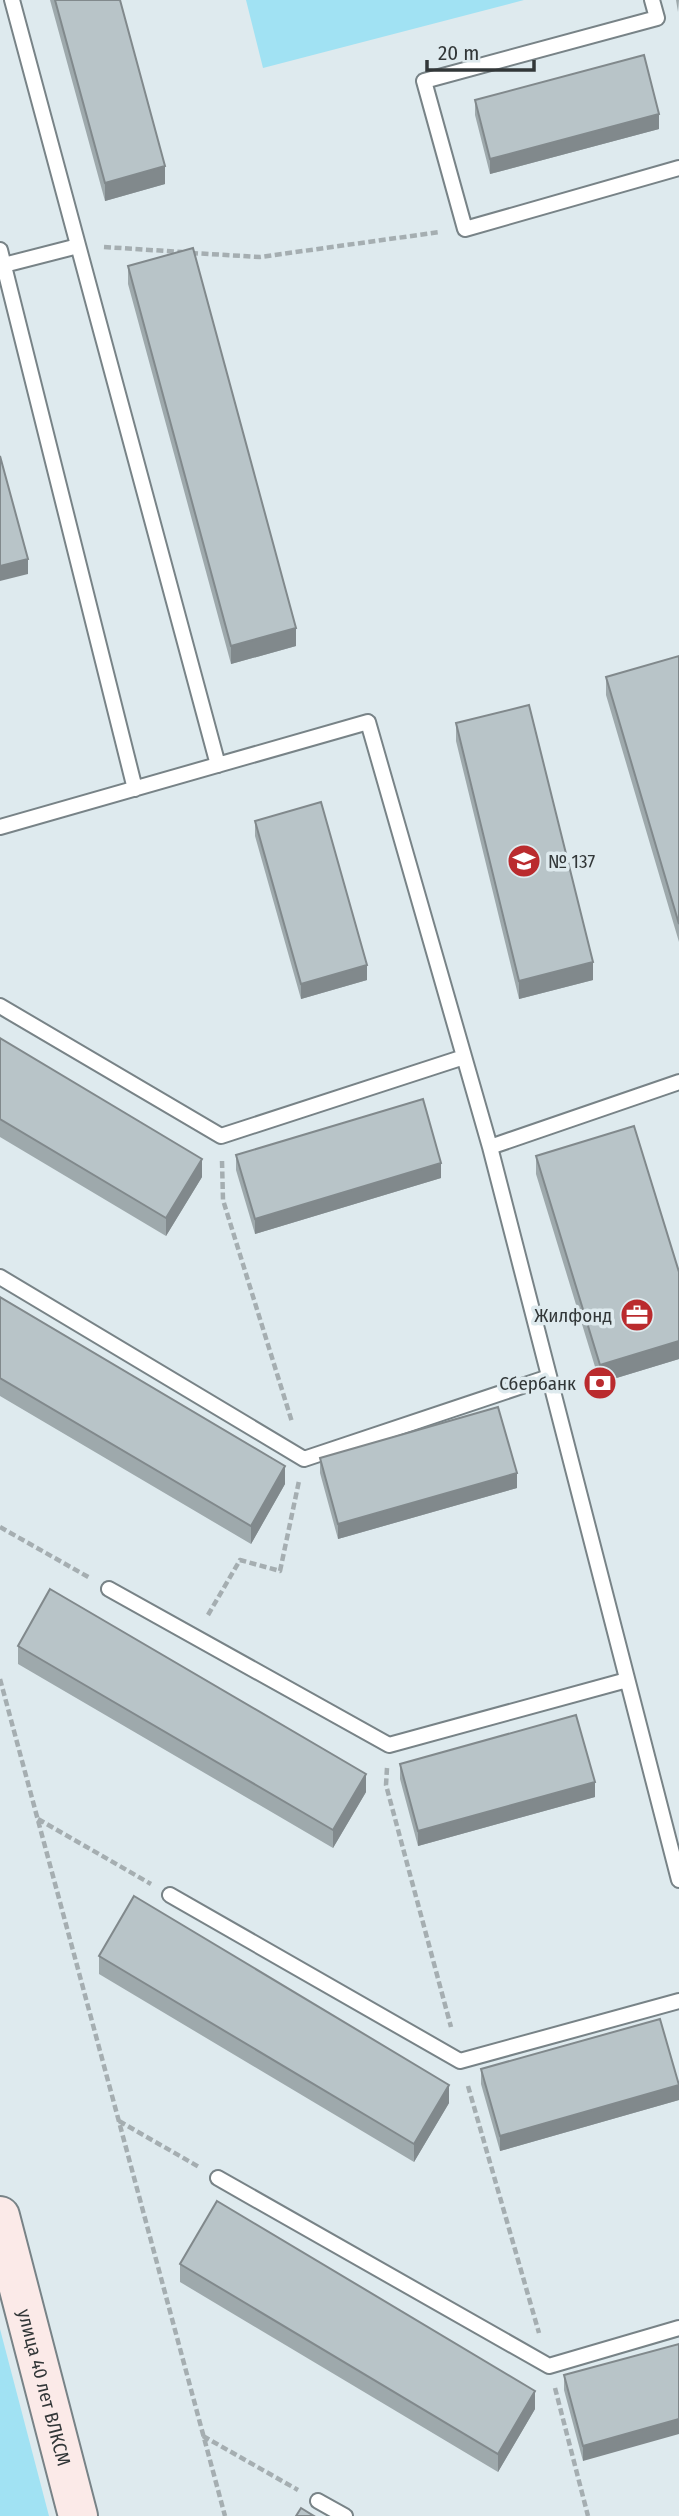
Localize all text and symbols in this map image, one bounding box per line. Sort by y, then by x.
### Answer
scale bar [427,28,534,72]
text: 20 m [438,40,479,66]
school or university icon: № 137 [505,842,543,880]
place label: № 137 [548,850,595,873]
office icon: Жилфонд [618,1296,656,1334]
place label: Жилфонд [534,1304,612,1327]
bank icon: Сбербанк [581,1364,619,1402]
place label: Сбербанк [499,1372,576,1395]
street label: улица 40 лет ВЛКСМ [13,2307,75,2468]

